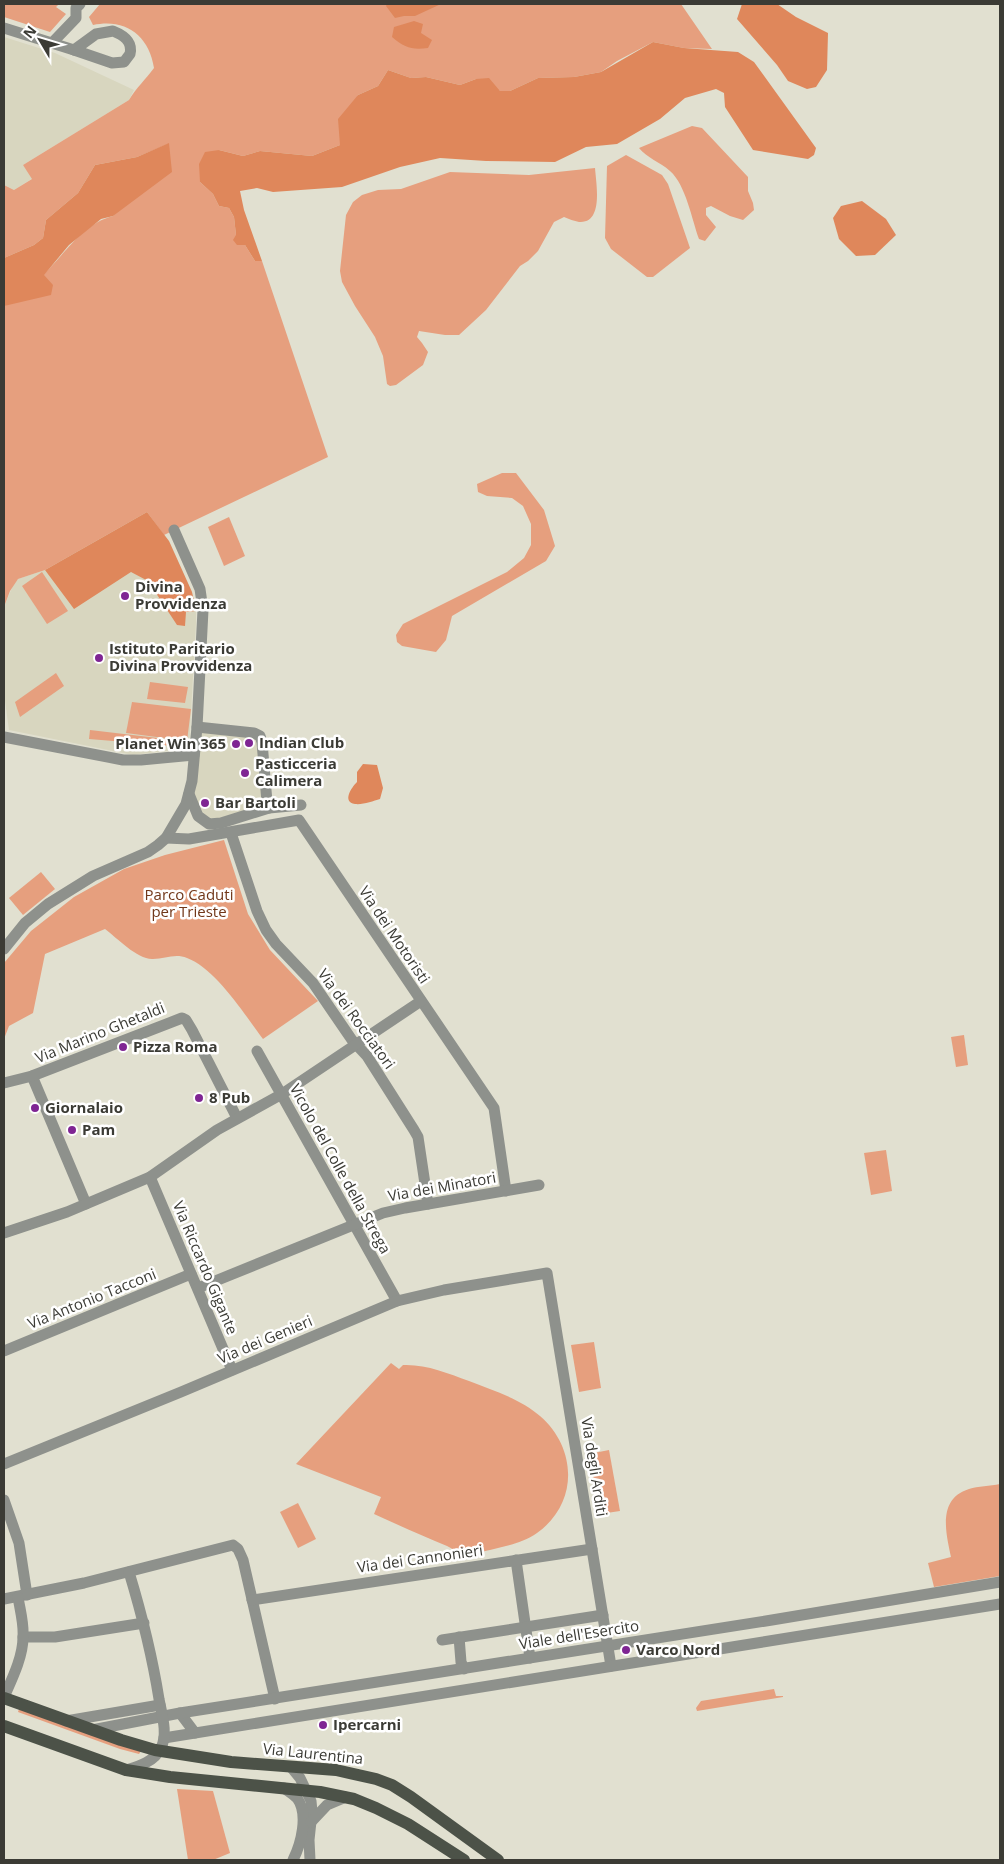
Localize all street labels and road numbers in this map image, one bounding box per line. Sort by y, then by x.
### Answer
street label: Via dei Motoristi [355,882,435,987]
street label: Via dei Rocciatori [314,964,400,1073]
street label: Via Marino Ghetaldi [32,997,167,1067]
street label: Vicolo del Colle della Strega [286,1080,396,1257]
street label: Via dei Minatori [386,1167,497,1205]
street label: Via Riccardo Gigante [169,1198,243,1337]
street label: Via Antonio Tacconi [24,1263,159,1333]
street label: Via dei Genieri [214,1310,315,1368]
street label: Via degli Arditi [577,1416,613,1518]
street label: Via dei Cannonieri [356,1539,484,1577]
street label: Viale dell'Esercito [518,1615,640,1653]
street label: Via Laurentina [262,1738,364,1768]

